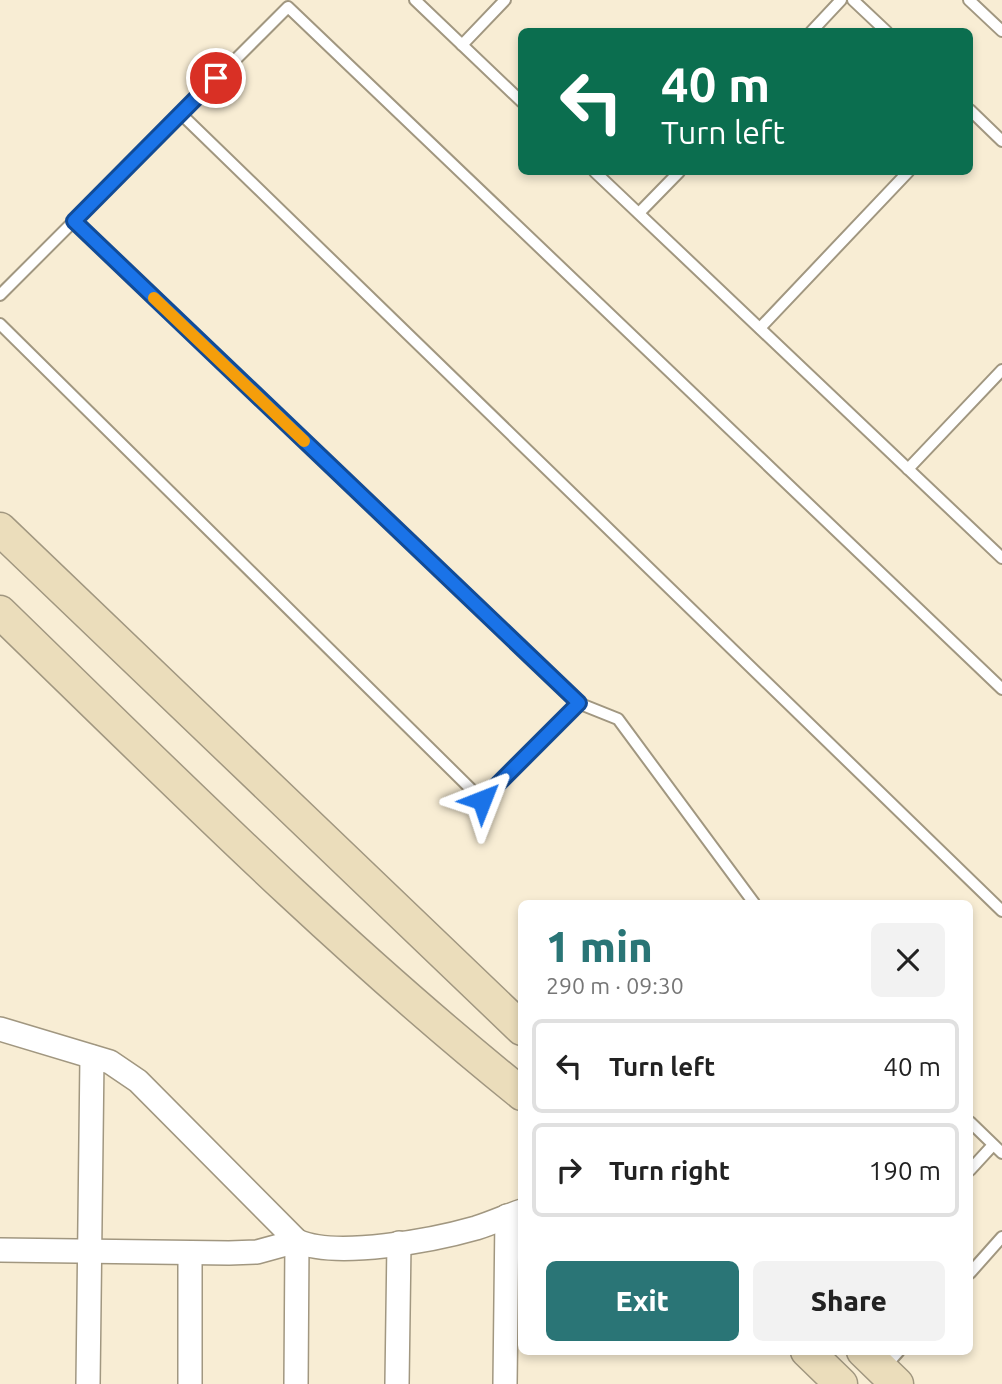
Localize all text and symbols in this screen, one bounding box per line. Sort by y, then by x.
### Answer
pin [186,48,246,108]
icon: left [546,56,637,147]
text: 40 m [661,56,770,111]
icon: arrive [197,59,235,97]
text: Turn left [661,114,785,150]
position arrow [445,763,519,837]
text: 1 min [546,923,653,970]
button: close [871,923,945,997]
text: 290 m · 09:30 [546,973,684,998]
icon: left [550,1047,588,1085]
text: Turn left [609,1052,715,1081]
text: 40 m [883,1052,941,1081]
icon: right [550,1151,588,1189]
text: Turn right [609,1156,730,1185]
text: 190 m [869,1156,941,1185]
button: Exit [546,1261,739,1341]
button: Share [753,1261,945,1341]

